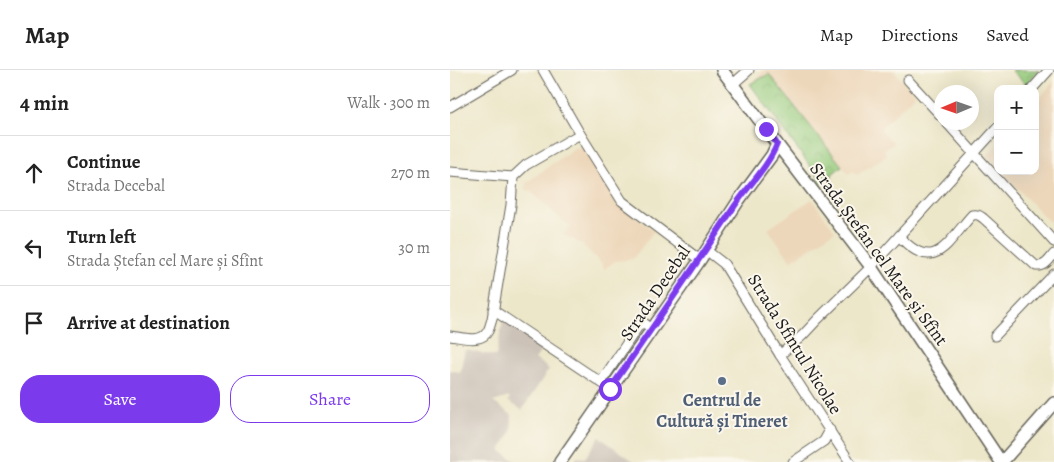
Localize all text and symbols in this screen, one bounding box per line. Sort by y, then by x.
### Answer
text: Map [25,19,69,51]
text: Map [820,23,853,47]
text: Directions [881,23,958,47]
text: Saved [986,23,1029,47]
north arrow [934,85,979,130]
map controls [994,85,1039,175]
button: + [994,85,1039,130]
text: 4 min [20,89,69,117]
text: Walk · 300 m [347,92,430,114]
route end [755,118,778,141]
button: − [994,130,1039,175]
text: Continue [67,149,141,175]
street label: Strada Ștefan cel Mare și Sfînt [804,158,954,350]
icon: ahead [20,159,48,187]
text: 270 m [391,162,430,184]
text: Strada Decebal [67,175,165,197]
text: Turn left [67,224,136,250]
icon: left [20,234,48,262]
text: 30 m [398,237,430,259]
street label: Strada Decebal [614,240,696,345]
text: Strada Ștefan cel Mare și Sfînt [67,250,263,272]
street label: Strada Sfîntul Nicolae [742,269,848,419]
icon: arrive [20,309,48,337]
text: Arrive at destination [67,310,230,336]
button: Save [20,375,220,423]
button: Share [230,375,430,423]
marker: Centrul de Cultură și Tineret [716,375,728,387]
route start [599,378,622,401]
place label: Centrul de Cultură și Tineret [656,388,788,433]

